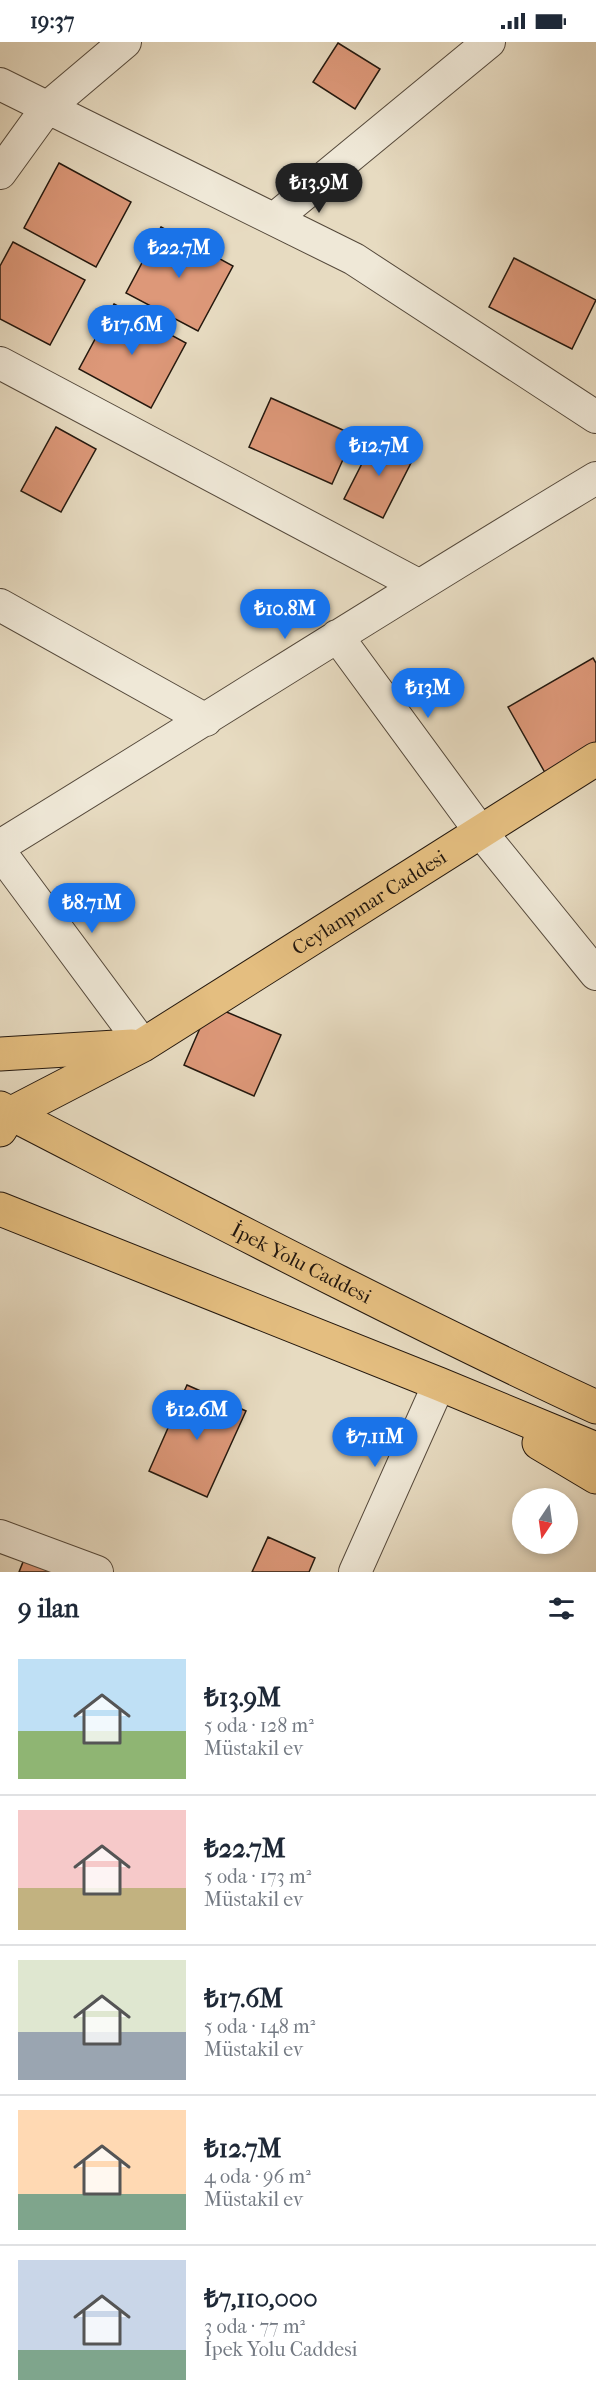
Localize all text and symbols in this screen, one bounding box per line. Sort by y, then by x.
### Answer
text: 19:37 [30,8,74,34]
pin: ₺13.9M [270,163,368,214]
text: ₺13.9M [289,171,349,194]
pin: ₺22.7M [130,228,228,279]
text: ₺22.7M [148,236,210,259]
pin: ₺17.6M [83,305,181,356]
text: ₺17.6M [102,313,162,336]
pin: ₺12.7M [330,426,428,477]
text: ₺12.7M [349,434,409,457]
pin: ₺10.8M [236,589,334,640]
text: ₺10.8M [254,597,316,620]
pin: ₺13M [392,668,464,719]
text: ₺13M [405,676,451,699]
street label: Ceylanpınar Caddesi [288,845,451,960]
pin: ₺8.71M [43,883,141,934]
text: ₺8.71M [62,891,122,914]
street label: İpek Yolu Caddesi [228,1217,375,1308]
pin: ₺12.6M [148,1390,246,1441]
text: ₺12.6M [166,1398,228,1421]
pin: ₺7.11M [326,1417,424,1468]
text: ₺7.11M [346,1425,404,1448]
north arrow [512,1488,578,1554]
map controls [512,1488,578,1554]
icon: filters [545,1592,578,1625]
text: 9 ilan [18,1593,79,1624]
text: ₺13.9M [204,1682,281,1713]
icon: home [66,1683,138,1755]
text: 5 oda · 128 m² [204,1714,314,1737]
text: Müstakil ev [204,1737,303,1760]
text: ₺22.7M [204,1833,286,1864]
icon: home [66,1834,138,1906]
text: 5 oda · 173 m² [204,1865,311,1888]
text: Müstakil ev [204,1888,303,1911]
text: ₺17.6M [204,1983,283,2014]
icon: home [66,1984,138,2056]
text: 5 oda · 148 m² [204,2015,315,2038]
text: Müstakil ev [204,2038,303,2061]
text: ₺12.7M [204,2133,281,2164]
icon: home [66,2134,138,2206]
text: 4 oda · 96 m² [204,2165,311,2188]
text: Müstakil ev [204,2188,303,2211]
text: ₺7,110,000 [204,2283,318,2314]
icon: home [66,2284,138,2356]
text: 3 oda · 77 m² [204,2315,305,2338]
text: İpek Yolu Caddesi [204,2338,358,2361]

